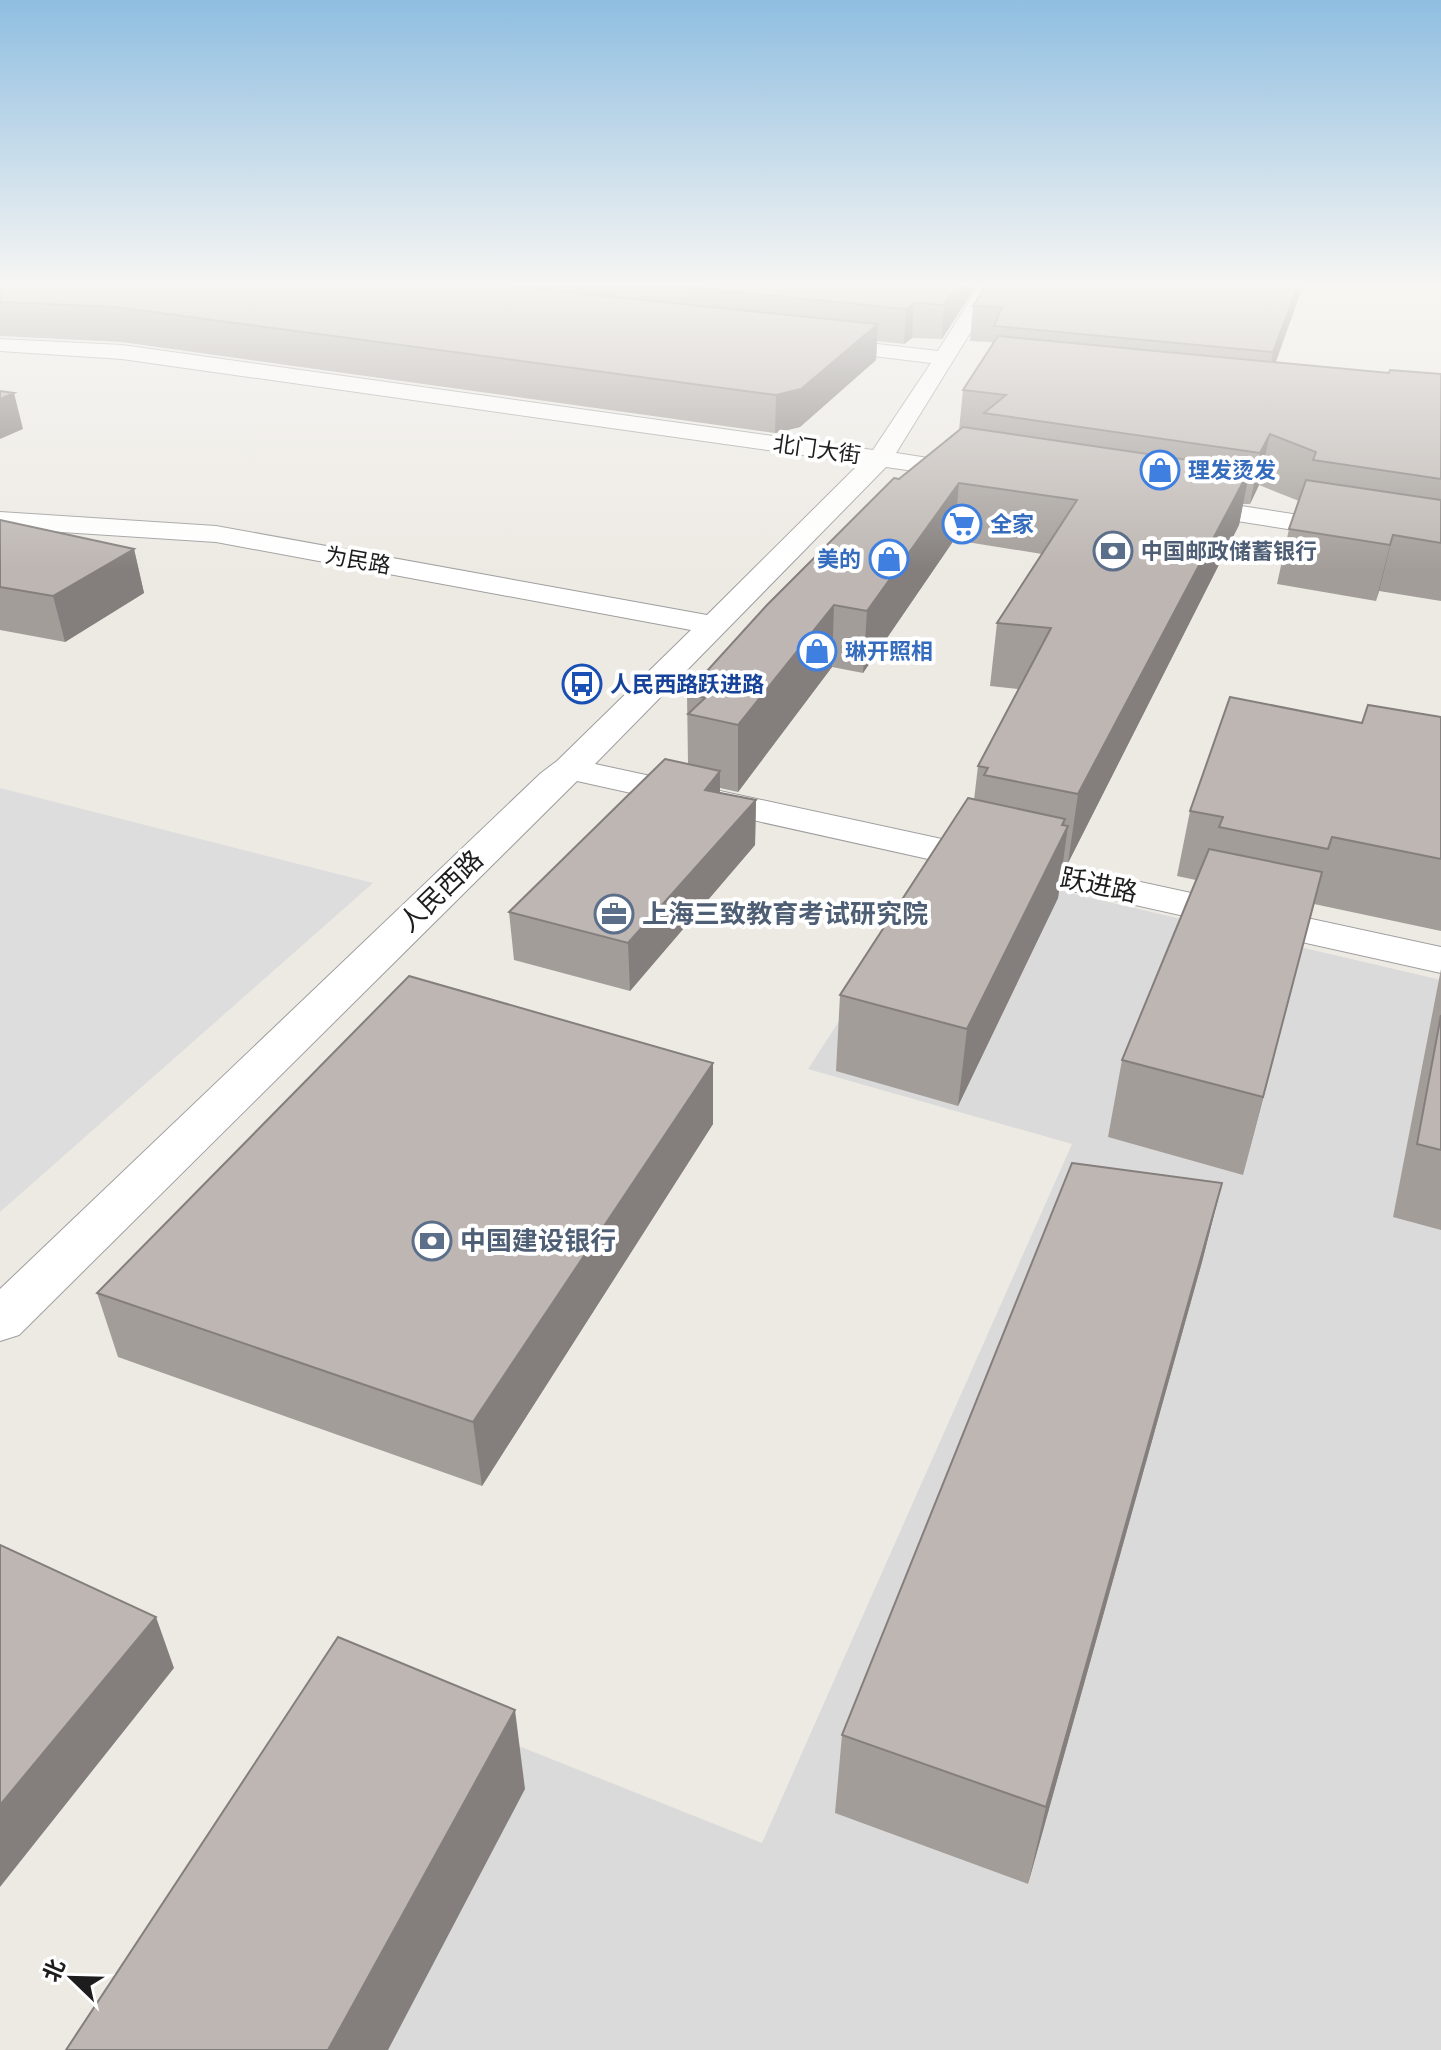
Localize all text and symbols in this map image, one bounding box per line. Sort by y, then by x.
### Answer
street label: 北门大街 [771,430,862,469]
shop icon: 理发烫发 [1139,449,1181,491]
place label: 理发烫发 [1188,457,1276,484]
supermarket icon: 全家 [941,503,983,545]
place label: 全家 [990,511,1034,538]
bank icon: 中国邮政储蓄银行 [1092,530,1134,572]
shop icon: 美的 [868,538,910,580]
place label: 中国邮政储蓄银行 [1141,538,1317,565]
street label: 为民路 [323,541,393,580]
place label: 美的 [817,546,861,573]
shop icon: 琳开照相 [796,630,838,672]
place label: 琳开照相 [845,638,933,665]
bus stop icon: 人民西路跃进路 [561,663,603,705]
place label: 人民西路跃进路 [610,671,764,698]
street label: 人民西路 [393,844,490,939]
street label: 跃进路 [1058,862,1140,909]
office icon: 上海三致教育考试研究院 [593,893,635,935]
place label: 上海三致教育考试研究院 [642,899,928,930]
bank icon: 中国建设银行 [411,1220,453,1262]
place label: 中国建设银行 [460,1226,616,1257]
north arrow [32,1938,112,2018]
text: 北 [37,1955,71,1986]

